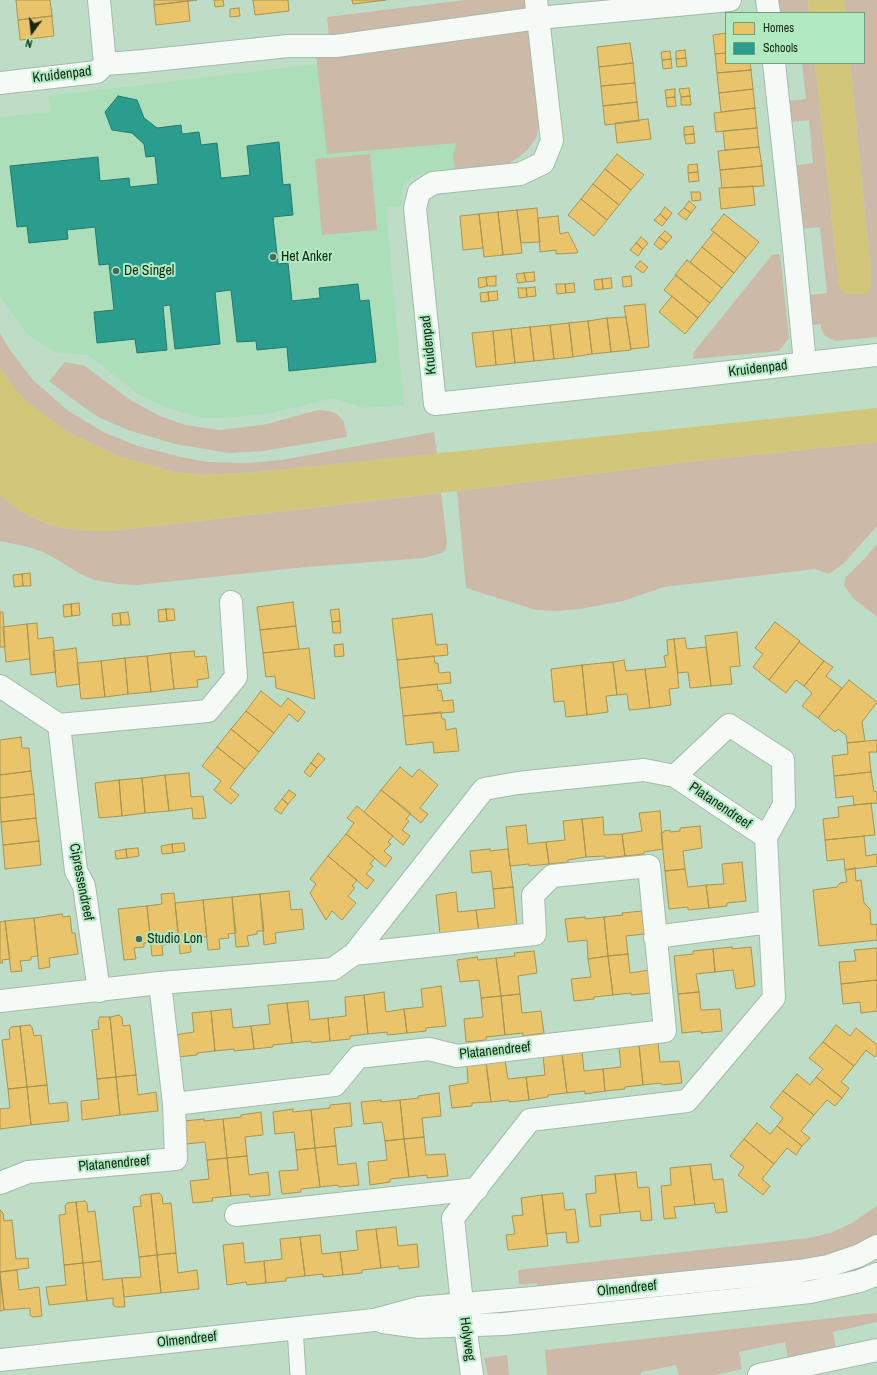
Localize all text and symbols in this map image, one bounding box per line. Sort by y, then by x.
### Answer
north arrow [12,12,52,52]
legend [725,12,865,64]
text: Homes [763,20,794,36]
text: N [24,36,34,51]
text: Schools [763,40,798,56]
street label: Kruidenpad [32,63,92,87]
place label: Het Anker [281,249,332,265]
marker: Het Anker [268,252,278,262]
place label: De Singel [124,263,174,279]
marker: De Singel [111,266,121,276]
street label: Kruidenpad [418,315,440,375]
street label: Kruidenpad [728,357,788,381]
street label: Platanendreef [686,779,754,833]
street label: Cipressendreef [65,842,97,922]
place label: Studio Lon [147,931,203,947]
marker: Studio Lon [134,934,144,944]
street label: Platanendreef [459,1039,531,1063]
street label: Platanendreef [78,1153,150,1175]
street label: Olmendreef [596,1278,658,1300]
street label: Holyweg [456,1316,478,1362]
street label: Olmendreef [156,1329,218,1351]

